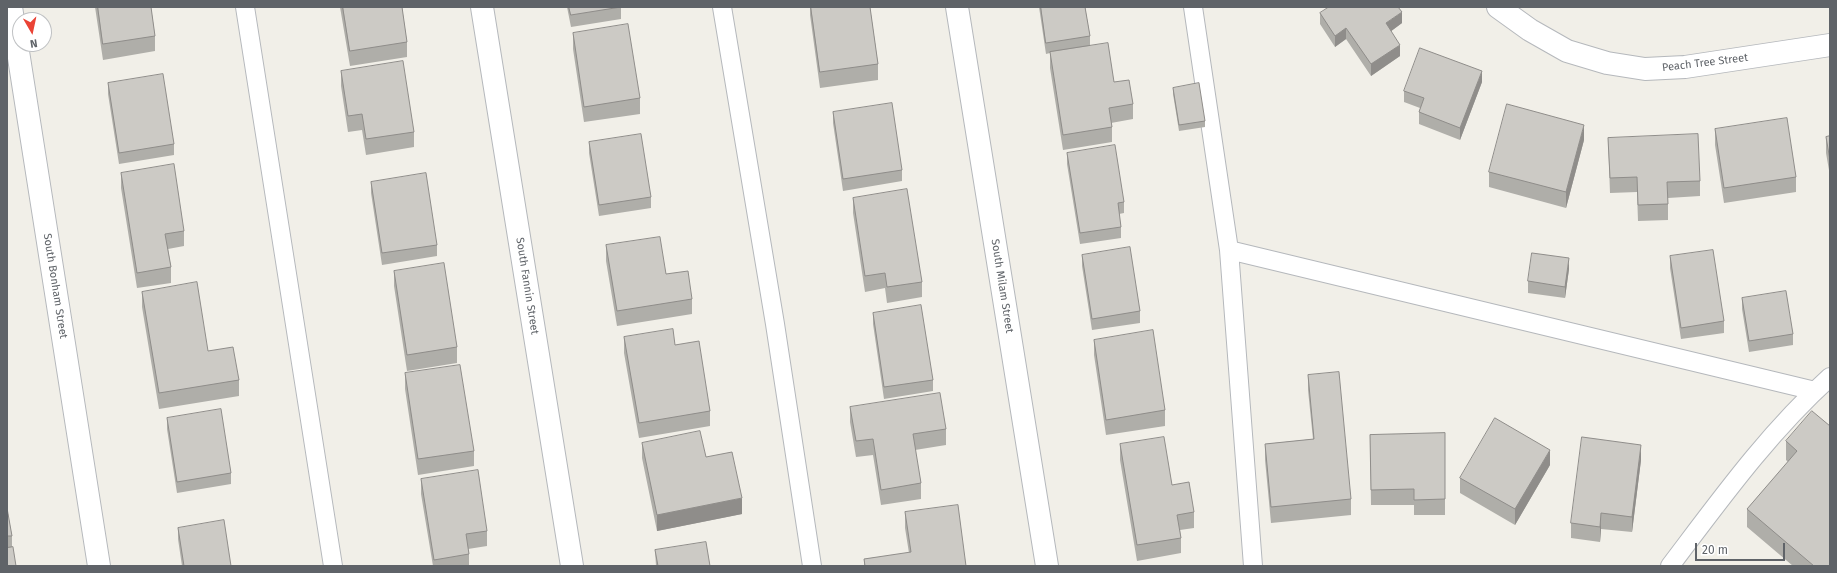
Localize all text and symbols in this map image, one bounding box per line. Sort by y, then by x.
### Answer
north arrow [12,12,52,52]
text: N [29,36,38,50]
street label: Peach Tree Street [1661,51,1749,75]
street label: South Bonham Street [40,232,70,340]
street label: South Fannin Street [513,237,541,335]
street label: South Milam Street [988,238,1016,334]
scale bar [1697,535,1787,561]
text: 20 m [1702,543,1728,557]

